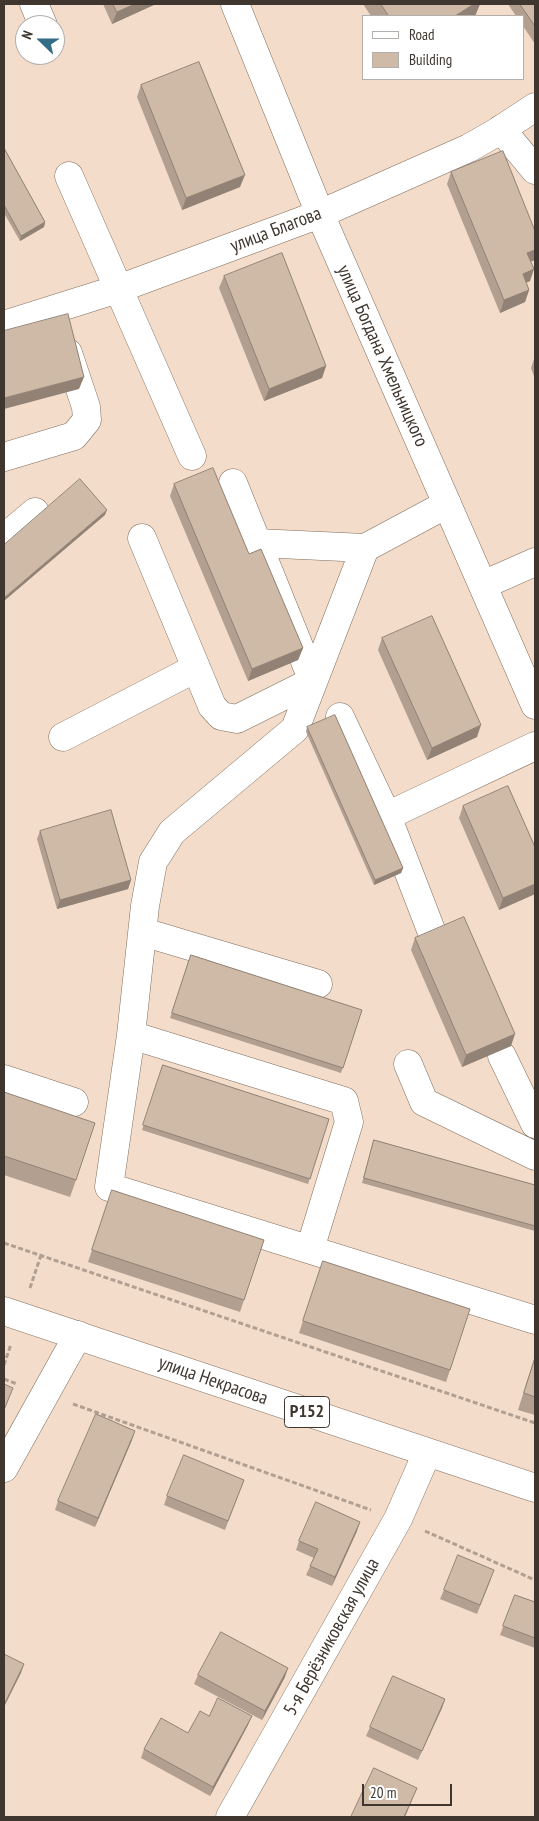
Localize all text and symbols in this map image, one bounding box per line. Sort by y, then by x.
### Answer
north arrow [15,15,65,65]
legend [362,15,524,80]
text: Road [409,25,435,44]
text: N [17,28,37,42]
text: Building [409,50,452,69]
street label: улица Благова [227,202,325,258]
street label: улица Богдана Хмельницкого [332,262,432,450]
street label: улица Некрасова [155,1352,271,1410]
road number: Р152 [284,1396,330,1428]
street label: 5-я Берёзниковская улица [279,1554,385,1720]
scale bar [364,1774,454,1806]
text: 20 m [370,1783,396,1802]

